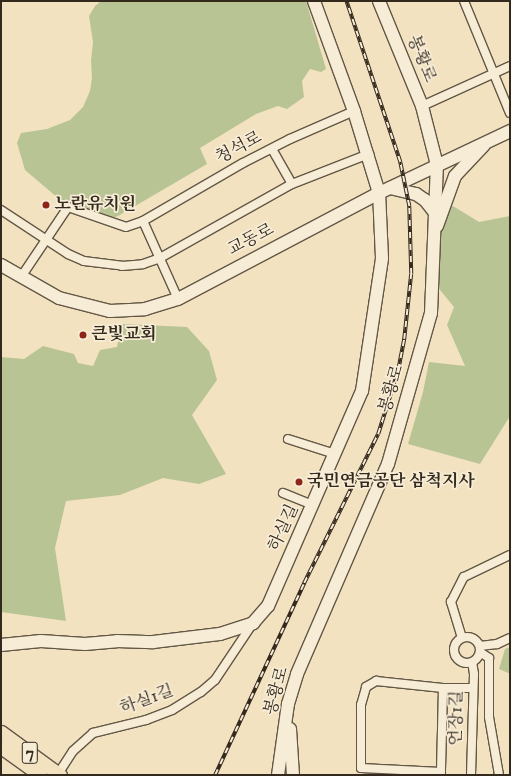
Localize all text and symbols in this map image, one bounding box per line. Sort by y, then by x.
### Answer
street label: 봉황로 [402,32,440,86]
street label: 청석로 [212,127,266,169]
place label: 노란유치원 [54,195,136,215]
marker: 노란유치원 [41,200,51,210]
street label: 교동로 [224,220,278,260]
place label: 큰빛교회 [91,325,157,345]
marker: 큰빛교회 [78,330,88,340]
street label: 봉황로 [375,363,409,415]
place label: 국민연금공단 삼척지사 [307,472,475,492]
marker: 국민연금공단 삼척지사 [294,477,304,487]
street label: 하실길 [265,501,303,555]
street label: 봉황로 [261,665,293,717]
street label: 하실1길 [117,681,177,719]
street label: 언장1길 [446,690,468,746]
road number: 7 [21,739,39,767]

